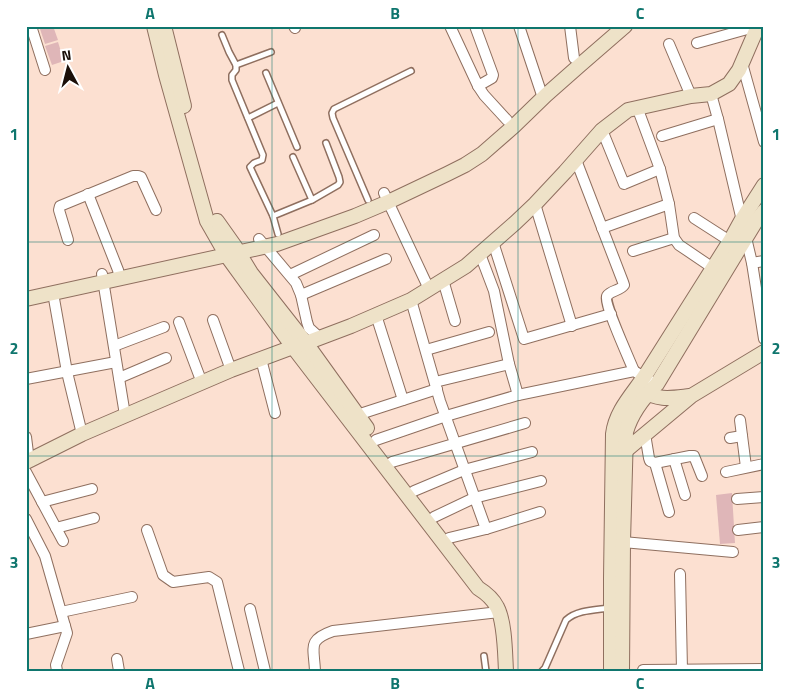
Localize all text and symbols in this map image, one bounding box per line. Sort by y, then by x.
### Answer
text: A [145,1,155,25]
text: B [390,1,400,25]
text: C [636,1,645,25]
north arrow [42,42,92,92]
text: N [60,44,72,66]
text: 1 [10,122,18,146]
text: 1 [772,122,780,146]
text: 2 [10,336,18,360]
text: 2 [772,336,780,360]
text: 3 [10,550,18,574]
text: 3 [772,550,780,574]
text: A [145,671,155,695]
text: B [390,671,400,695]
text: C [636,671,645,695]

